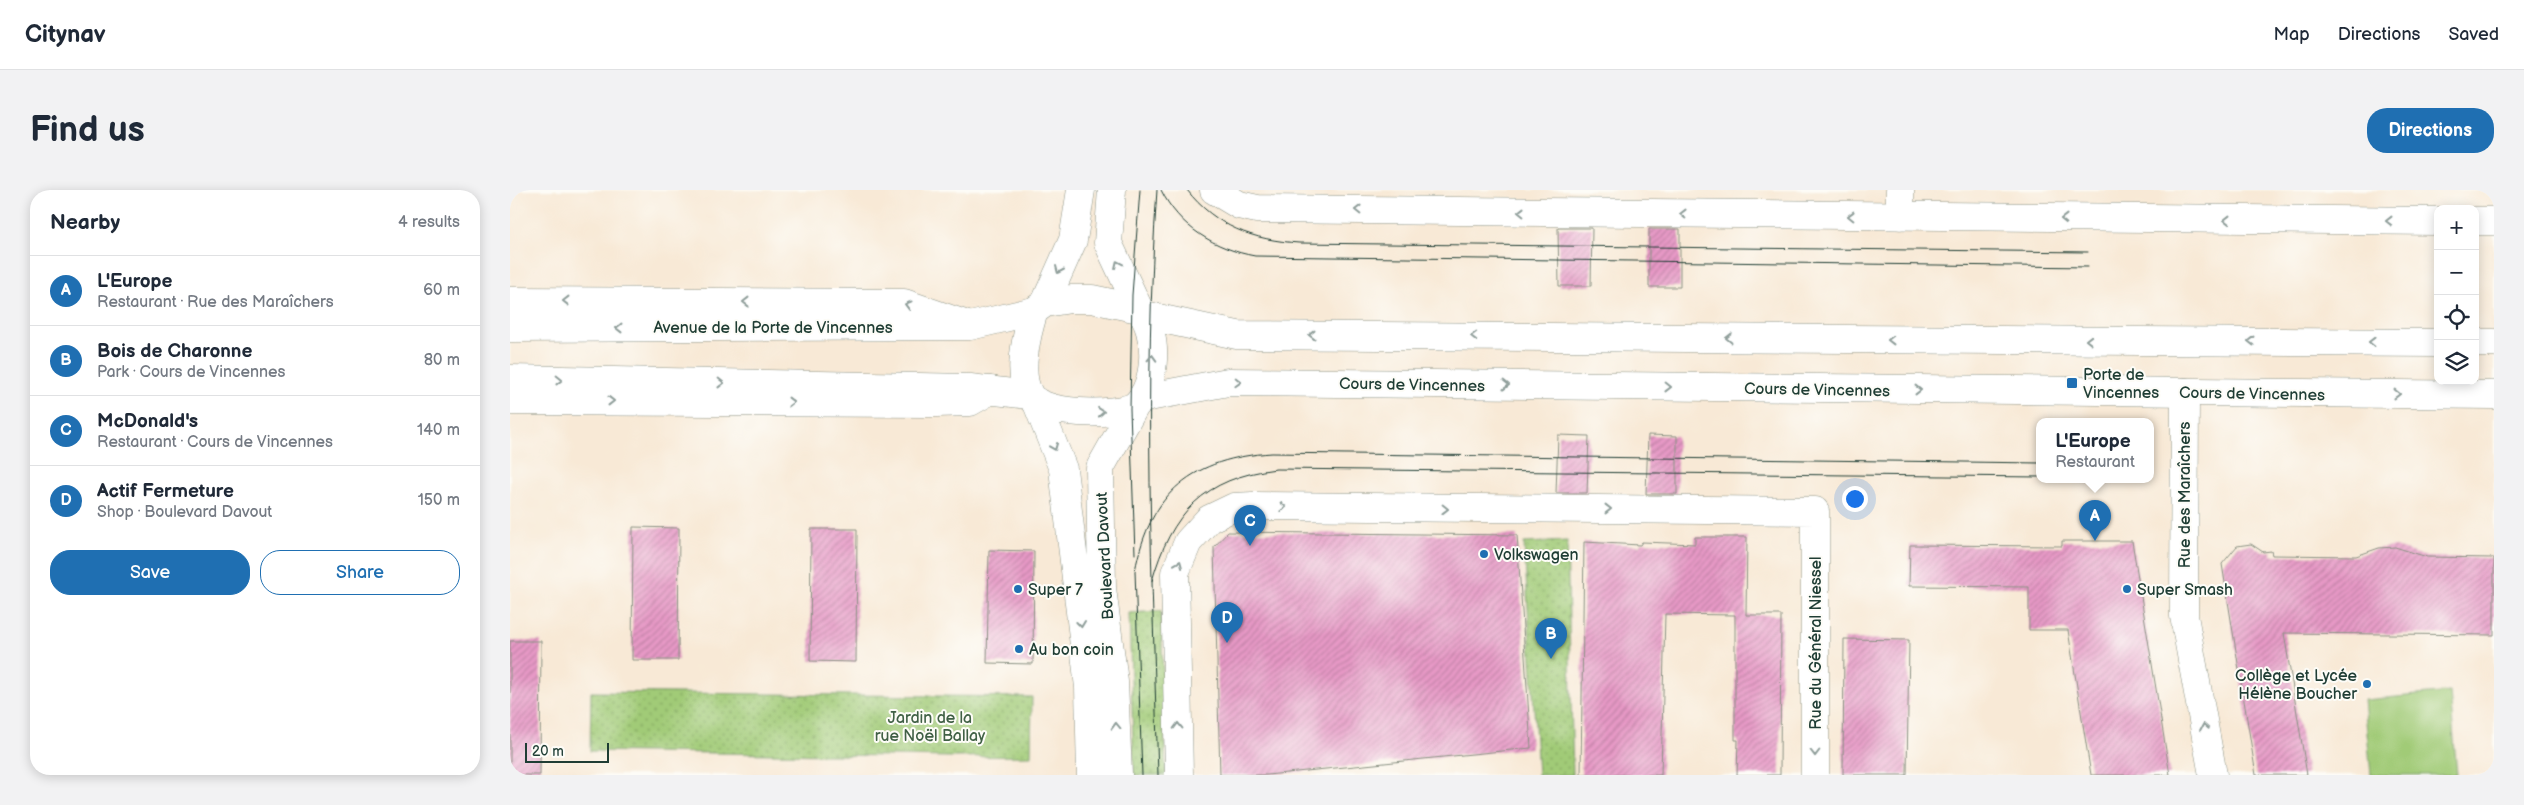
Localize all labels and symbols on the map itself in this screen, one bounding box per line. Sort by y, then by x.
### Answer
one-way arrow [1354,205,1362,215]
one-way arrow [1517,207,1524,217]
one-way arrow [1679,209,1687,219]
one-way arrow [1847,210,1855,221]
one-way arrow [2060,213,2068,224]
one-way arrow [2222,215,2230,225]
one-way arrow [2385,216,2392,226]
one-way arrow [1114,260,1124,269]
one-way arrow [1055,265,1066,274]
one-way arrow [561,296,569,306]
one-way arrow [741,297,749,307]
one-way arrow [903,300,912,311]
street label: Avenue de la Porte de Vincennes [653,319,893,338]
one-way arrow [615,323,622,333]
one-way arrow [1307,330,1315,340]
one-way arrow [1470,331,1478,341]
one-way arrow [1724,333,1732,344]
one-way arrow [1887,335,1894,345]
one-way arrow [2084,335,2092,345]
one-way arrow [2247,336,2254,346]
one-way arrow [2367,337,2375,348]
one-way arrow [1147,354,1157,362]
place label: Porte de Vincennes [2083,366,2159,403]
one-way arrow [555,374,563,385]
street label: Cours de Vincennes [1339,375,1485,396]
marker: Porte de Vincennes [2065,376,2079,390]
one-way arrow [1234,377,1242,388]
one-way arrow [718,378,725,388]
one-way arrow [1502,380,1510,390]
street label: Cours de Vincennes [1744,380,1890,401]
one-way arrow [1664,382,1672,392]
street label: Cours de Vincennes [2179,384,2325,405]
one-way arrow [1914,385,1922,395]
one-way arrow [2394,389,2402,399]
one-way arrow [608,396,615,406]
one-way arrow [788,397,795,407]
one-way arrow [1097,407,1105,418]
street label: Rue des Maraîchers [2176,422,2195,568]
one-way arrow [1048,442,1058,451]
your location [1842,486,1868,512]
street label: Boulevard Davout [1093,491,1118,620]
pin: A [2079,500,2111,541]
one-way arrow [1279,501,1287,512]
one-way arrow [1442,504,1450,514]
one-way arrow [1604,504,1612,514]
pin: C [1234,505,1266,546]
place label: Volkswagen [1494,546,1578,565]
marker: Volkswagen [1478,548,1490,560]
street label: Rue du Général Niessel [1807,556,1826,730]
one-way arrow [1173,561,1183,569]
place label: Super 7 [1028,581,1083,600]
place label: Super Smash [2137,581,2233,600]
marker: Super 7 [1012,583,1024,595]
marker: Super Smash [2121,583,2133,595]
pin: D [1211,602,1243,643]
pin: B [1535,618,1567,659]
one-way arrow [1075,620,1086,628]
place label: Au bon coin [1029,641,1114,660]
marker: Au bon coin [1013,643,1025,655]
place label: Collège et Lycée Hélène Boucher [2235,667,2358,704]
marker: Collège et Lycée Hélène Boucher [2361,678,2373,690]
park label: Jardin de la rue Noël Ballay [875,709,986,746]
one-way arrow [1111,722,1121,730]
one-way arrow [1173,722,1183,730]
one-way arrow [2200,723,2210,731]
scale bar [525,740,609,763]
one-way arrow [1810,749,1820,757]

